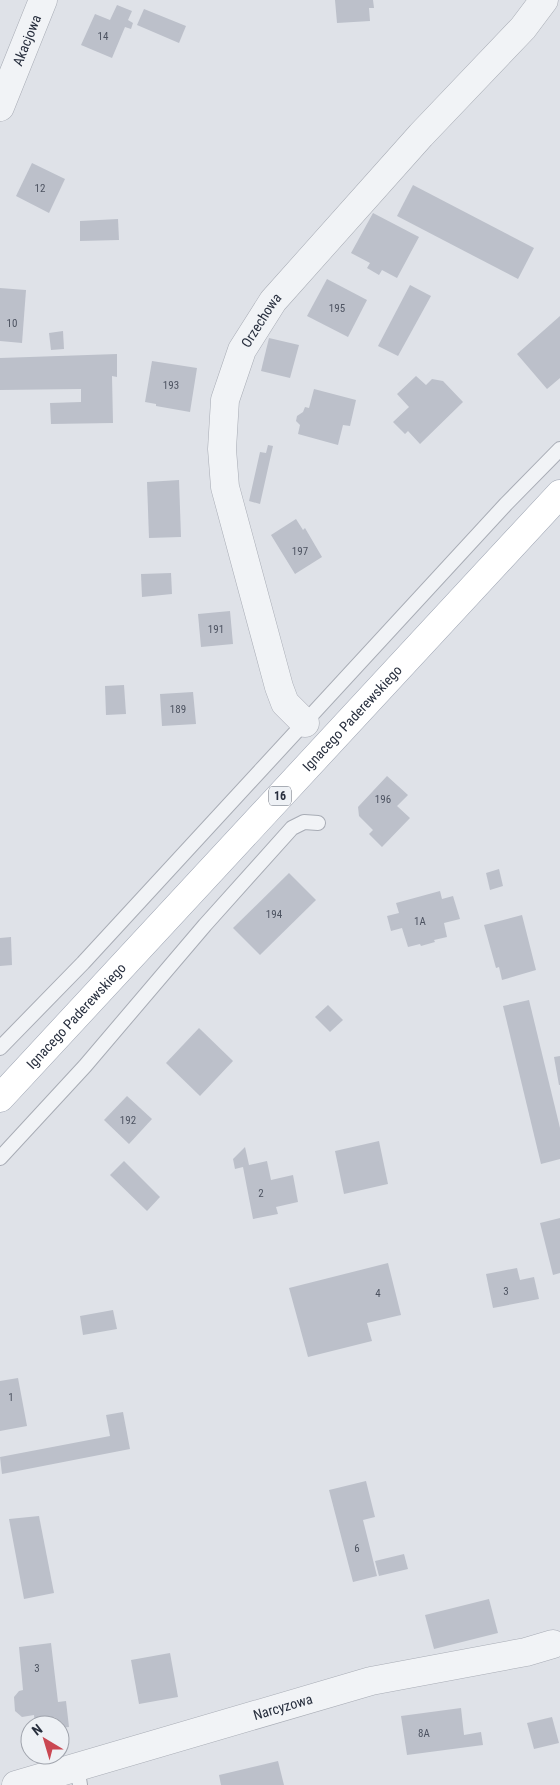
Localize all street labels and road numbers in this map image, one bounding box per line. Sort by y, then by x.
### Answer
street label: Akacjowa [9,12,44,68]
street label: Orzechowa [238,290,284,350]
street label: Ignacego Paderewskiego [299,662,405,774]
road number: 16 [269,786,291,806]
street label: Ignacego Paderewskiego [23,960,129,1072]
street label: Narcyzowa [251,1691,314,1723]

